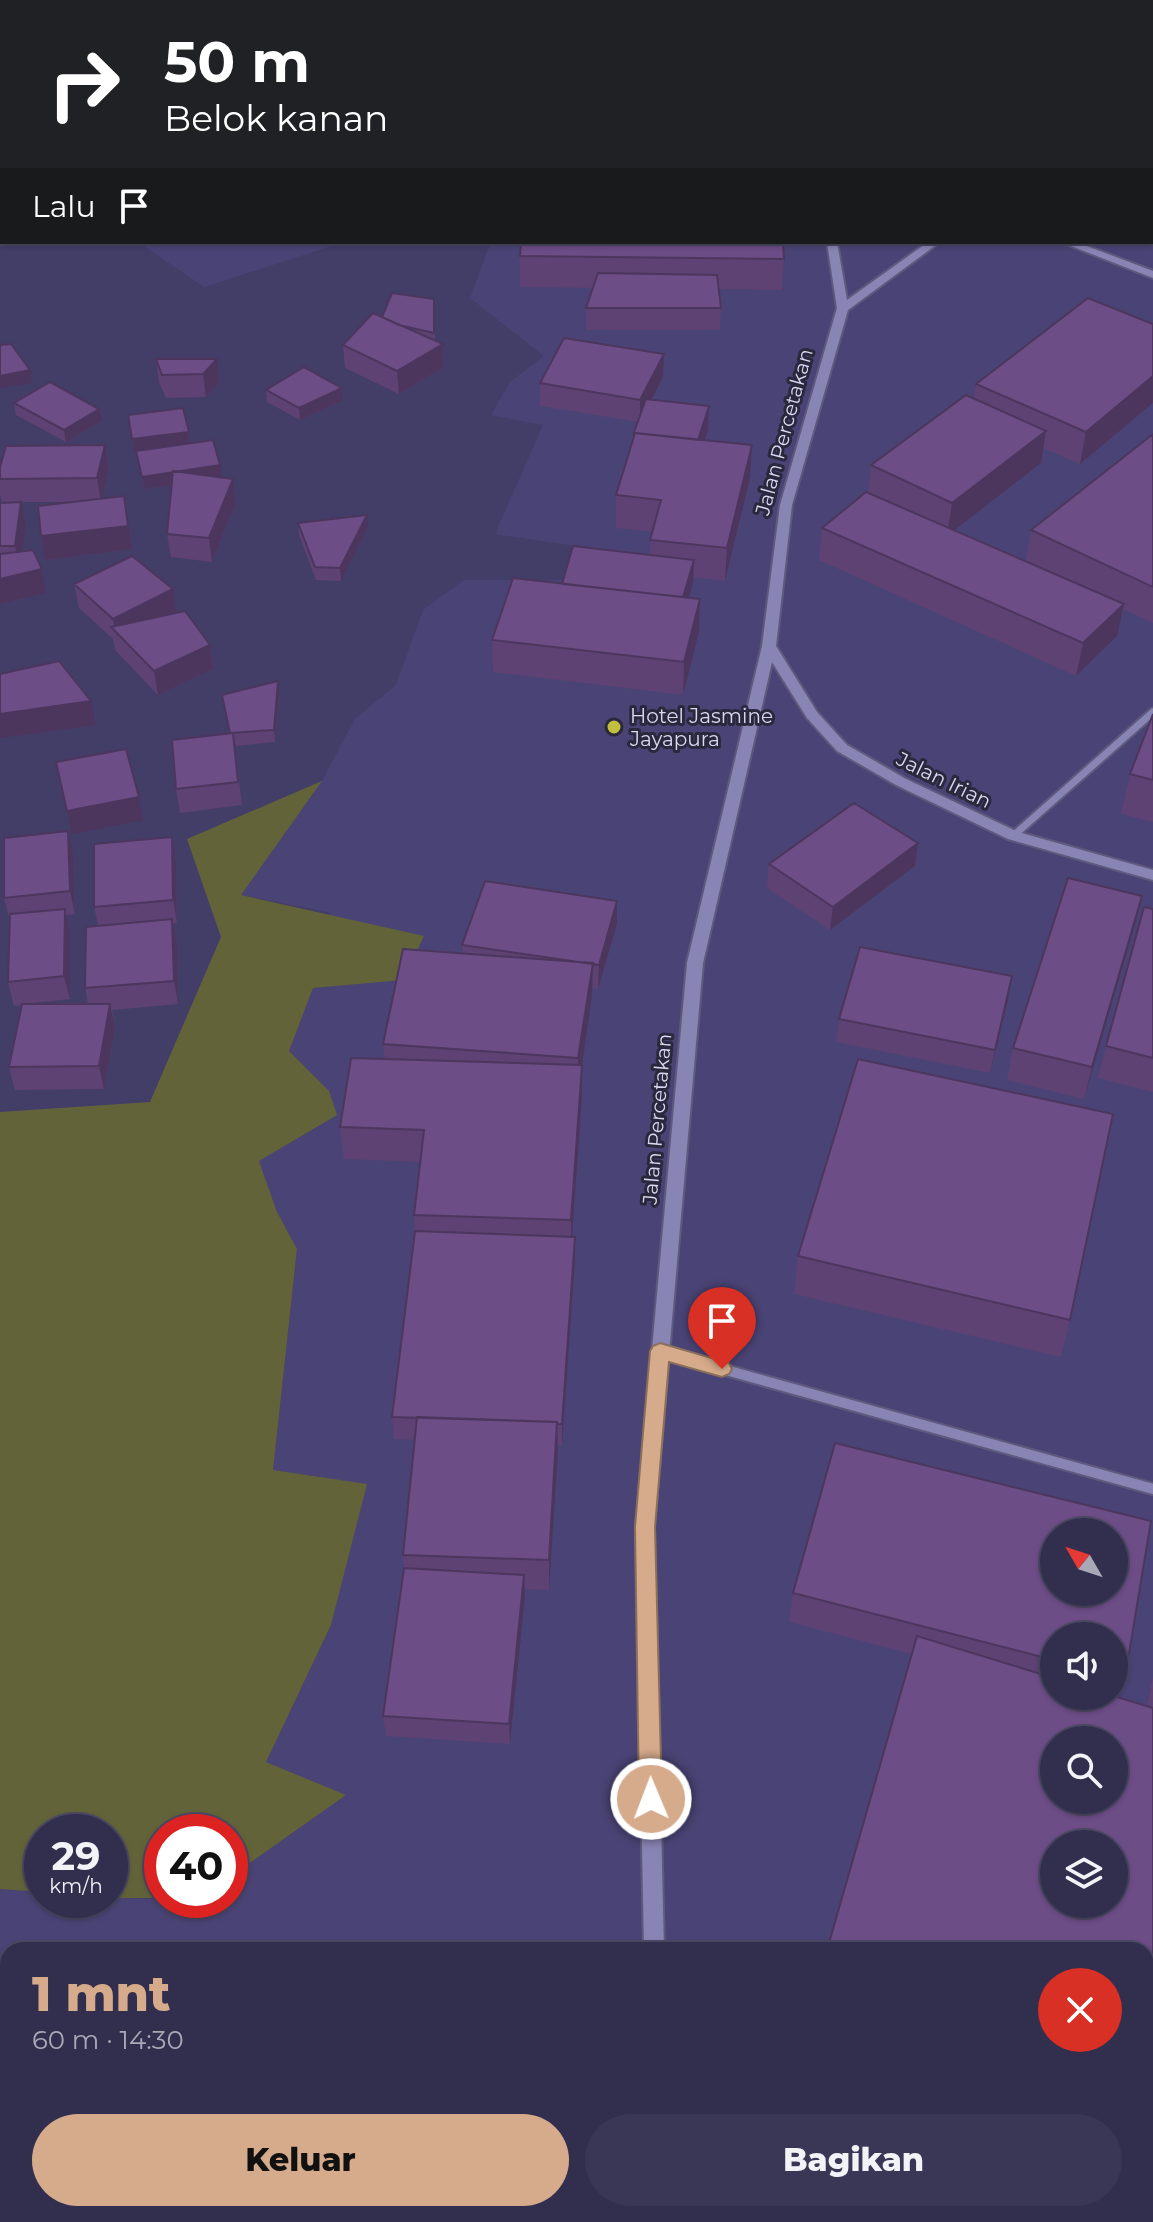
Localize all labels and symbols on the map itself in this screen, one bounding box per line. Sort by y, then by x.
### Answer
street label: Jalan Percetakan [750,346,818,519]
place label: Hotel Jasmine Jayapura [629,704,773,751]
marker: Hotel Jasmine Jayapura [605,718,623,736]
street label: Jalan Irian [892,746,995,813]
street label: Jalan Percetakan [637,1033,676,1206]
pin [688,1287,756,1369]
north arrow [1040,1518,1128,1606]
position arrow [609,1757,693,1841]
speed limit sign: 40 [144,1814,248,1918]

